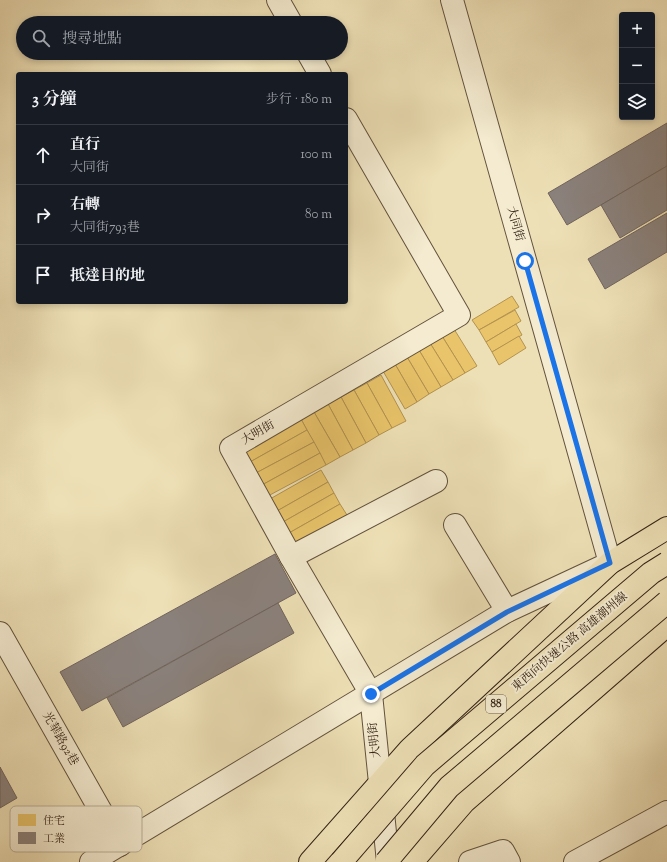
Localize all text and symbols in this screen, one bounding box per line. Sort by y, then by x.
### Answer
map controls [619,12,655,120]
button: + [619,12,655,48]
search box [16,16,348,60]
icon: search [30,27,52,49]
text: 搜尋地點 [62,29,122,50]
button: − [619,48,655,84]
button: layers [619,84,655,120]
text: 3 分鐘 [32,88,77,112]
text: 步行 · 180 m [266,91,332,109]
text: 直行 [70,135,100,156]
icon: ahead [32,144,54,166]
text: 100 m [300,146,332,164]
text: 大同街 [70,159,109,177]
text: 右轉 [70,195,100,216]
icon: right [32,204,54,226]
street label: 大同街 [501,204,529,245]
text: 80 m [305,206,332,224]
text: 大同街793巷 [70,219,140,237]
route start [516,252,534,270]
icon: arrive [32,264,54,286]
text: 抵達目的地 [70,266,145,287]
street label: 大明街 [238,416,279,450]
street label: 東西向快速公路 高雄潮州線 [508,588,632,696]
route end [362,685,380,703]
road number: 88 [486,695,506,713]
street label: 光華路92巷 [37,709,83,769]
street label: 大明街 [364,720,386,759]
legend [10,806,142,852]
text: 住宅 [43,813,65,829]
text: 工業 [43,831,65,847]

